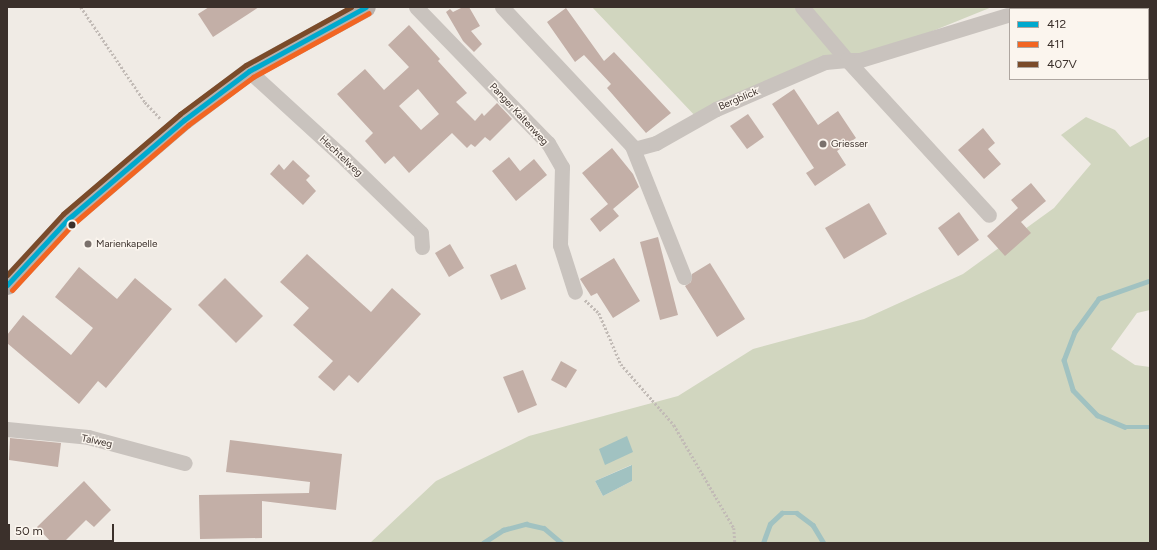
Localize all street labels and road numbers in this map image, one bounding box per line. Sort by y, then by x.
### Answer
street label: Panger Kaltenweg [487,80,551,148]
street label: Bergblick [717,85,759,113]
street label: Hechtelweg [317,133,365,179]
street label: Talweg [80,432,114,450]

